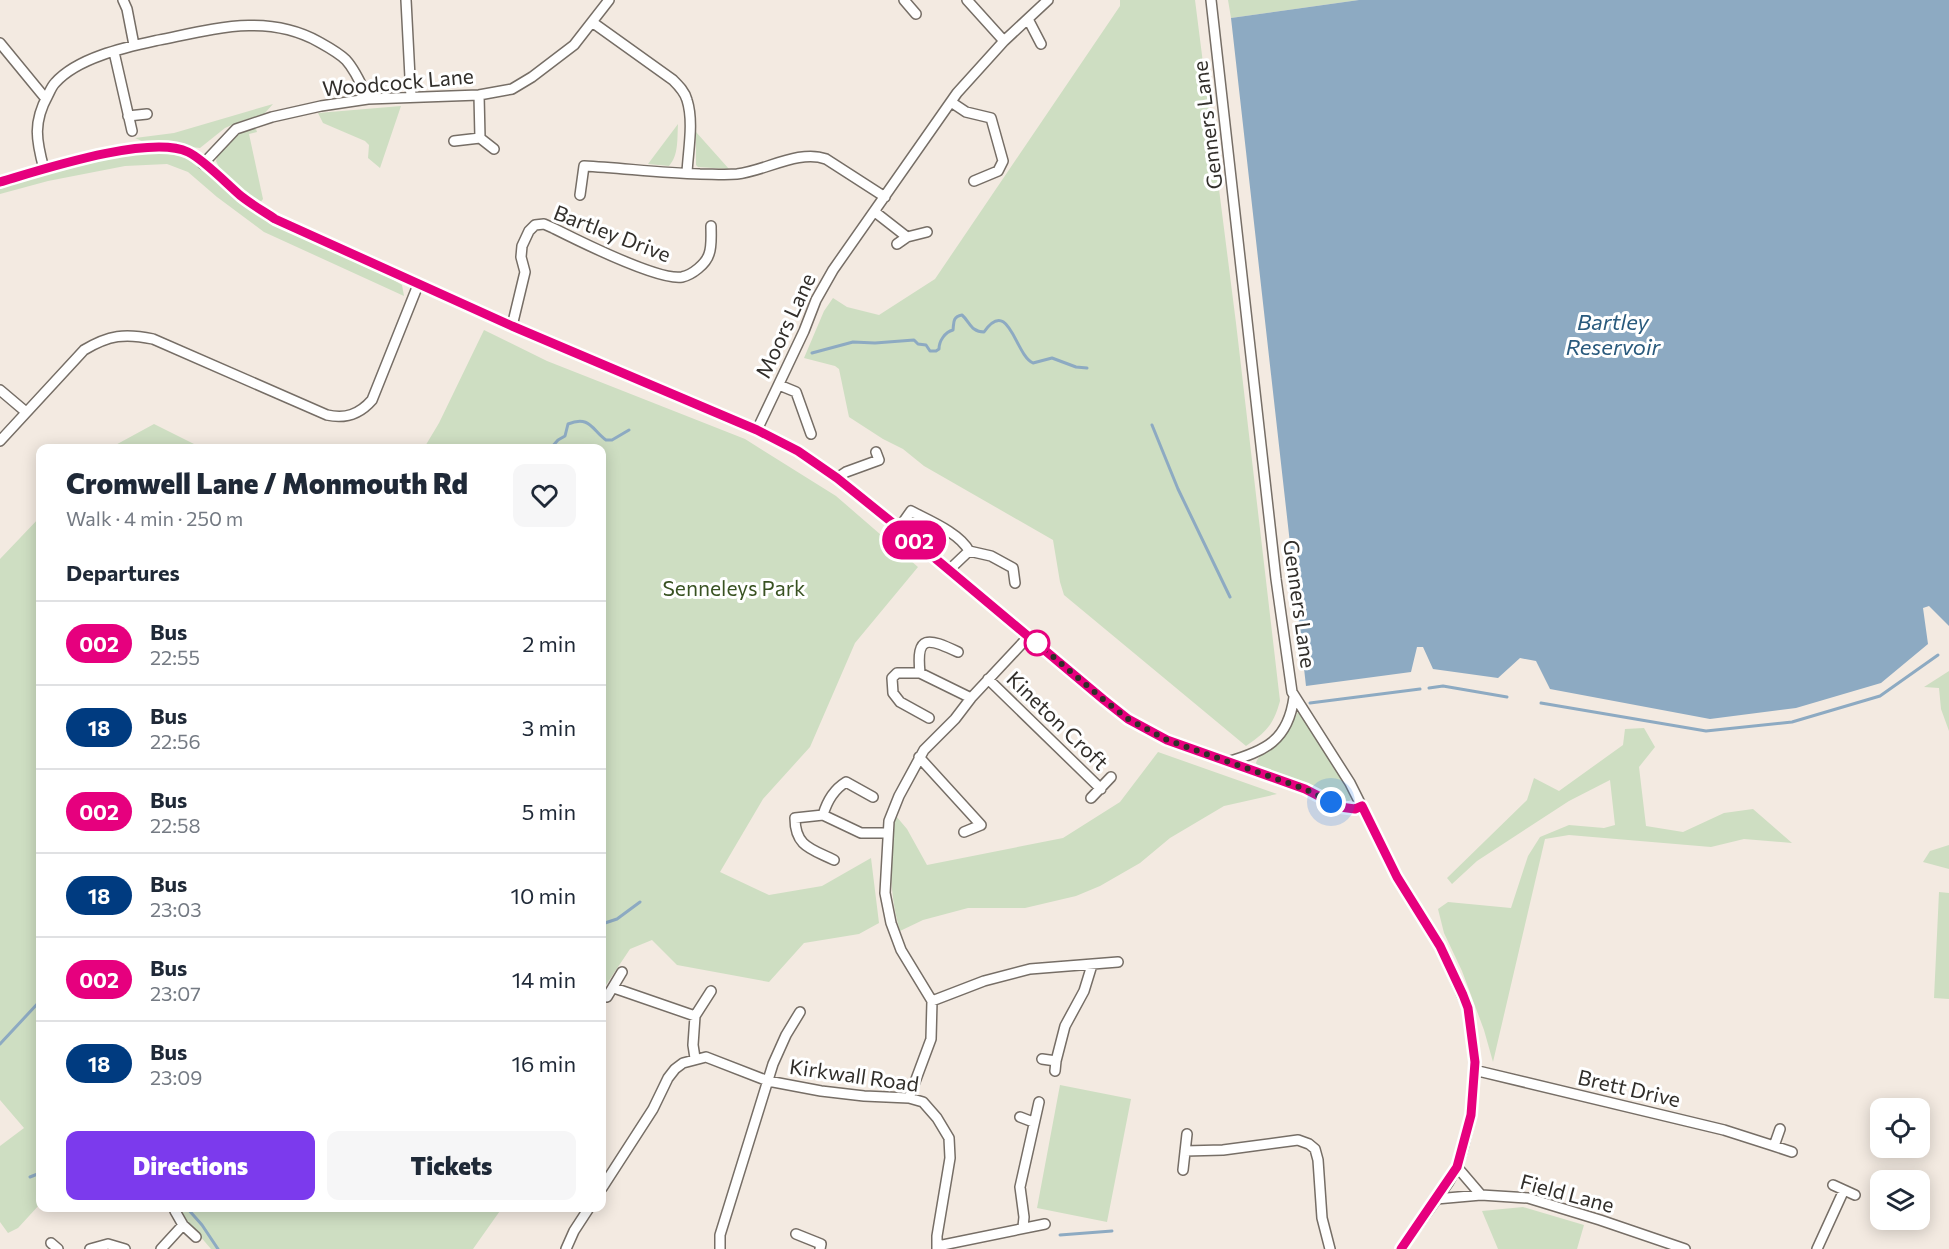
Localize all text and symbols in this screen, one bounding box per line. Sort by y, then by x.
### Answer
street label: Genners Lane [1186,59,1227,191]
street label: Woodcock Lane [321,62,475,101]
street label: Bartley Drive [550,199,675,266]
street label: Moors Lane [749,269,820,382]
water label: Bartley Reservoir [1566,308,1662,360]
button: heart [513,464,576,527]
text: Cromwell Lane / Monmouth Rd [66,466,468,500]
text: Walk · 4 min · 250 m [66,506,243,530]
line badge: 002 [880,520,948,560]
text: 002 [894,528,934,553]
street label: Genners Lane [1279,538,1322,670]
text: Departures [66,559,180,586]
park label: Senneleys Park [663,575,805,600]
text: Bus [150,618,187,645]
text: 2 min [522,630,576,657]
unlabelled marker [1024,630,1050,656]
text: 002 [79,631,119,656]
text: 22:55 [150,645,200,669]
street label: Kineton Croft [1002,665,1114,774]
text: Bus [150,702,187,729]
text: 3 min [522,714,576,741]
text: 18 [88,715,110,740]
text: 22:56 [150,729,201,753]
text: Bus [150,786,187,813]
your location [1316,787,1346,817]
text: 5 min [522,798,576,825]
text: 002 [79,799,119,824]
text: 22:58 [150,813,201,837]
text: Bus [150,870,187,897]
text: 10 min [511,882,576,909]
text: 18 [88,883,110,908]
text: 23:03 [150,897,202,921]
text: Bus [150,954,187,981]
text: 14 min [512,966,576,993]
text: 002 [79,967,119,992]
text: 23:07 [150,981,201,1005]
text: Bus [150,1038,187,1065]
text: 16 min [512,1050,576,1077]
text: 18 [88,1051,110,1076]
street label: Kirkwall Road [788,1053,921,1096]
street label: Brett Drive [1576,1064,1683,1111]
text: 23:09 [150,1065,202,1089]
map controls [1870,1098,1930,1230]
button: locate [1870,1098,1930,1158]
button: Directions [66,1131,315,1200]
button: Tickets [327,1131,576,1200]
street label: Field Lane [1518,1168,1617,1217]
button: layers [1870,1170,1930,1230]

